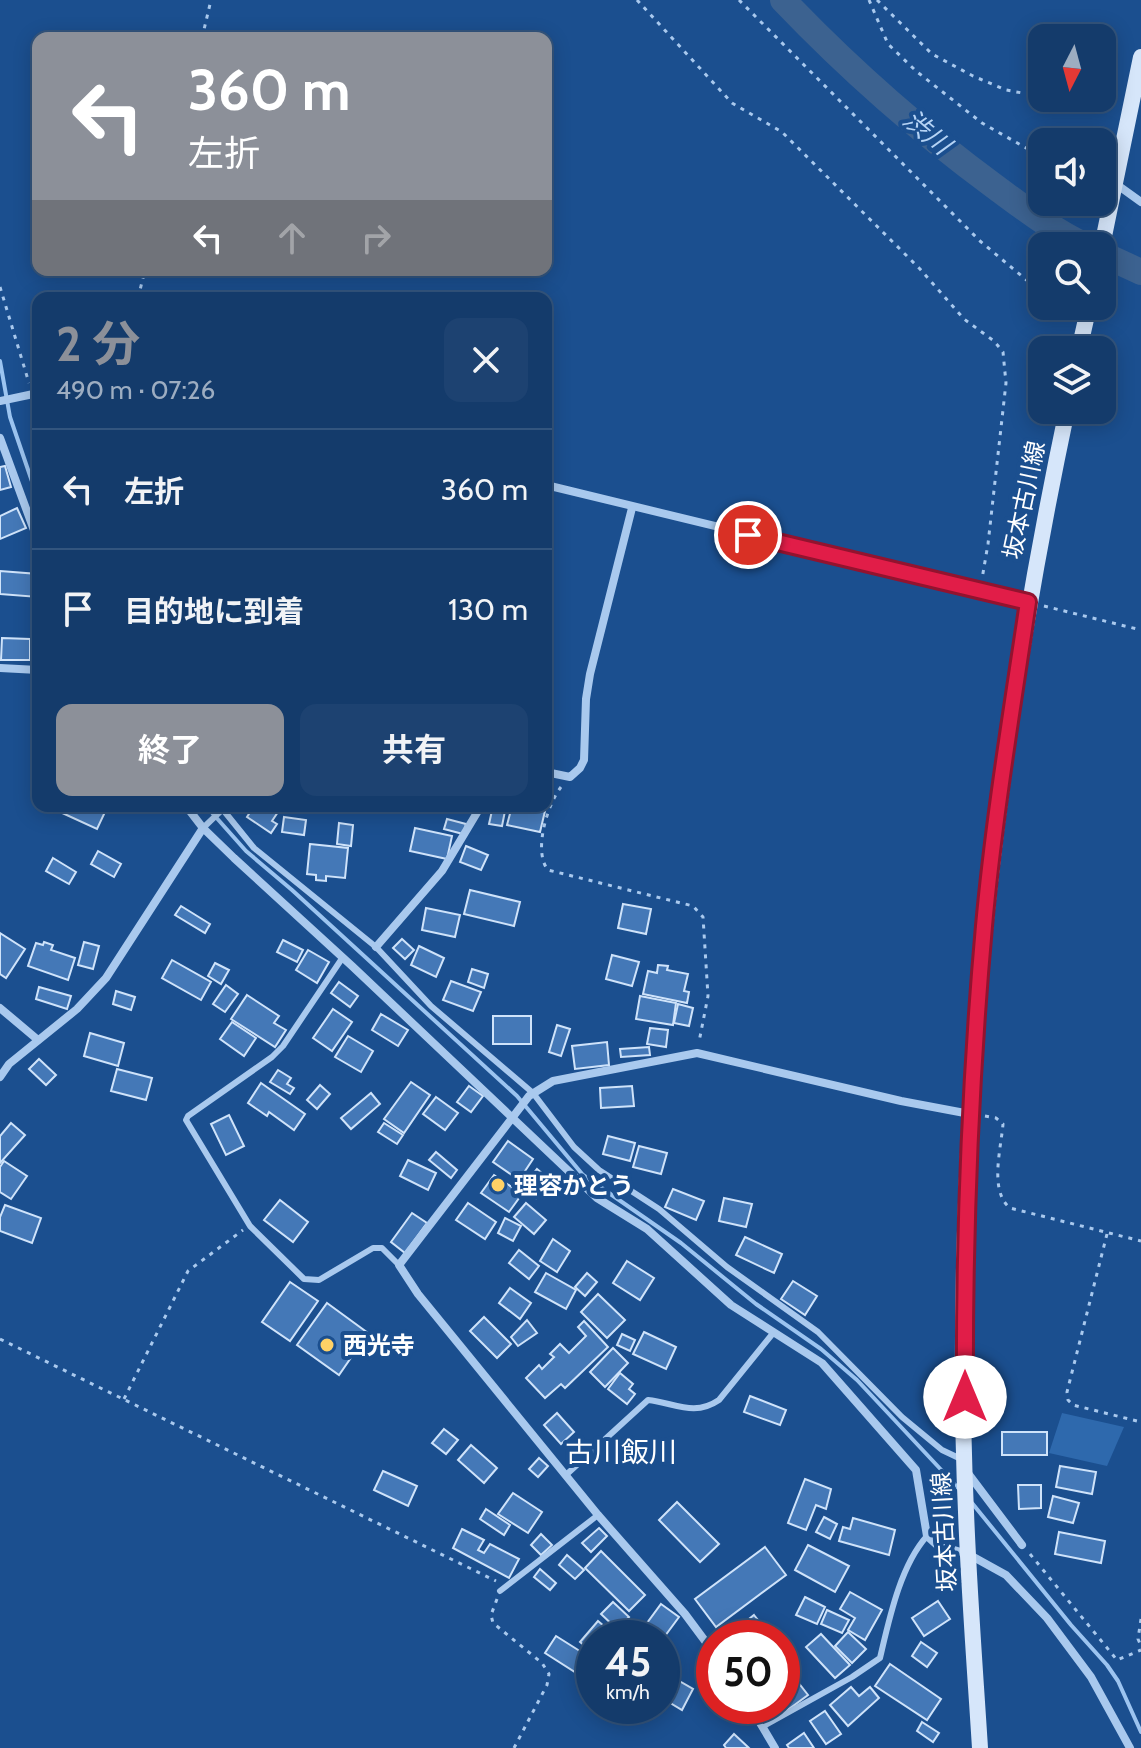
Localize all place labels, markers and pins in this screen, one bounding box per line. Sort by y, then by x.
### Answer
pin [714,501,782,569]
place label: 理容かとう [514,1171,634,1200]
marker: 理容かとう [489,1176,507,1194]
place label: 西光寺 [343,1331,415,1360]
marker: 西光寺 [318,1336,336,1354]

